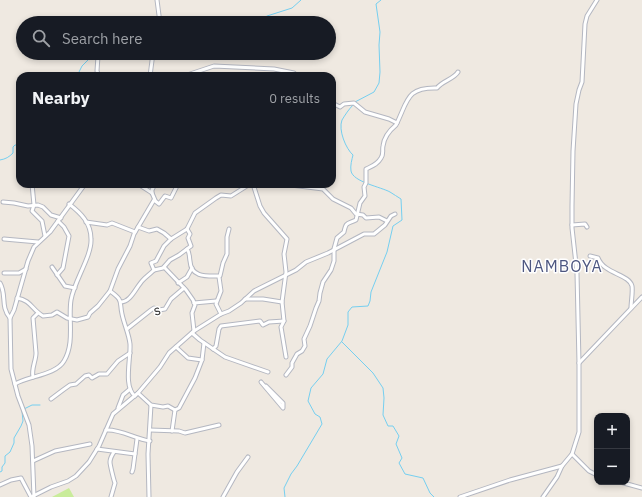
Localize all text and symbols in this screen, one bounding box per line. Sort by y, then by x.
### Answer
search box [16,16,336,60]
icon: search [30,27,52,49]
text: Search here [62,29,142,48]
text: Nearby [32,87,90,109]
text: 0 results [269,90,320,107]
district label: NAMBOYA [521,256,603,276]
street label: s [151,300,163,320]
map controls [594,413,630,485]
button: + [594,413,630,449]
button: − [594,449,630,485]

